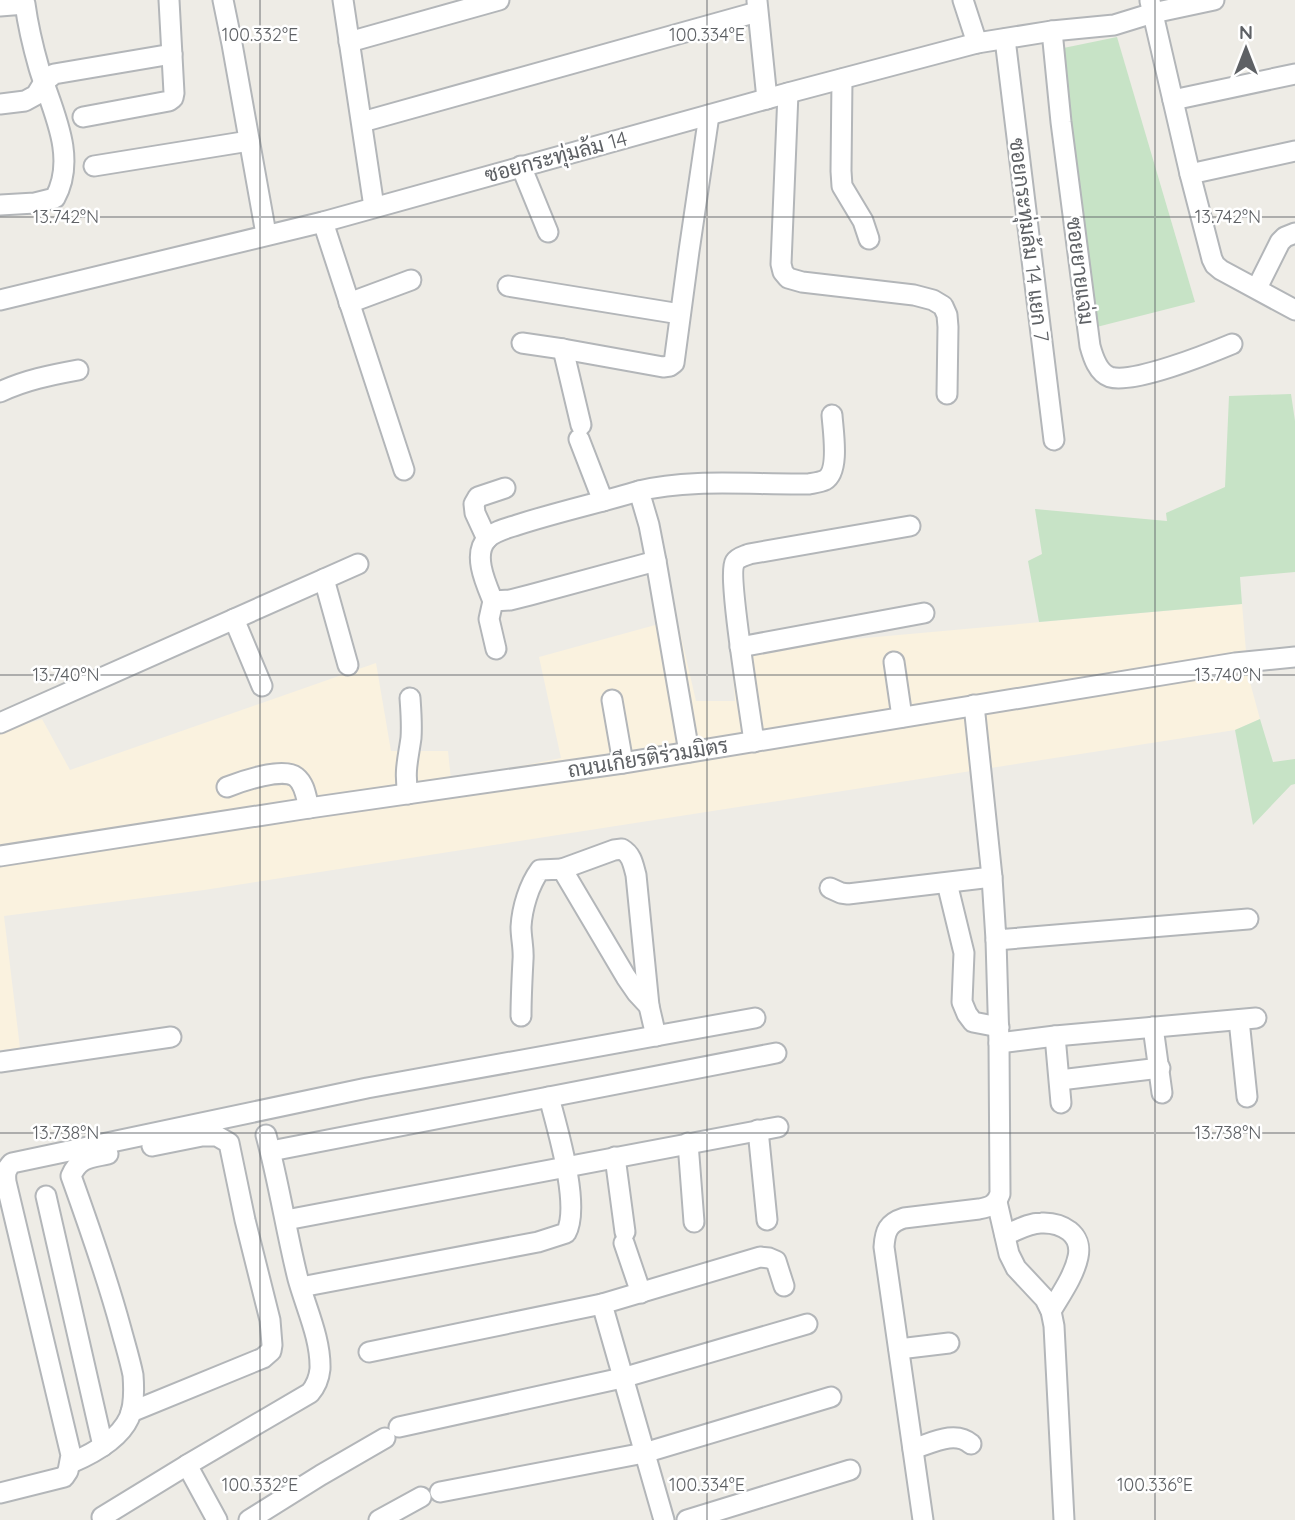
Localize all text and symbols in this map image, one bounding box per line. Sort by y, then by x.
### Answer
north arrow [1211,14,1281,84]
text: N [1239,20,1253,44]
text: 100.332°E [222,23,298,46]
text: 100.334°E [669,23,745,46]
street label: ซอยกระทุ่มล้ม 14 [481,124,631,190]
street label: ซอยกระทุ่มล้ม 14 แยก 7 [1003,136,1055,344]
text: 13.742°N [33,205,99,228]
text: 13.742°N [1195,205,1261,228]
street label: ซอยยายแจ่ม [1061,216,1100,326]
text: 13.740°N [32,663,100,686]
text: 13.740°N [1194,663,1262,686]
street label: ถนนเกียรติร่วมมิตร [566,731,730,783]
text: 13.738°N [33,1121,99,1144]
text: 13.738°N [1195,1121,1261,1144]
text: 100.332°E [222,1473,298,1496]
text: 100.334°E [669,1473,745,1496]
text: 100.336°E [1117,1473,1193,1496]

